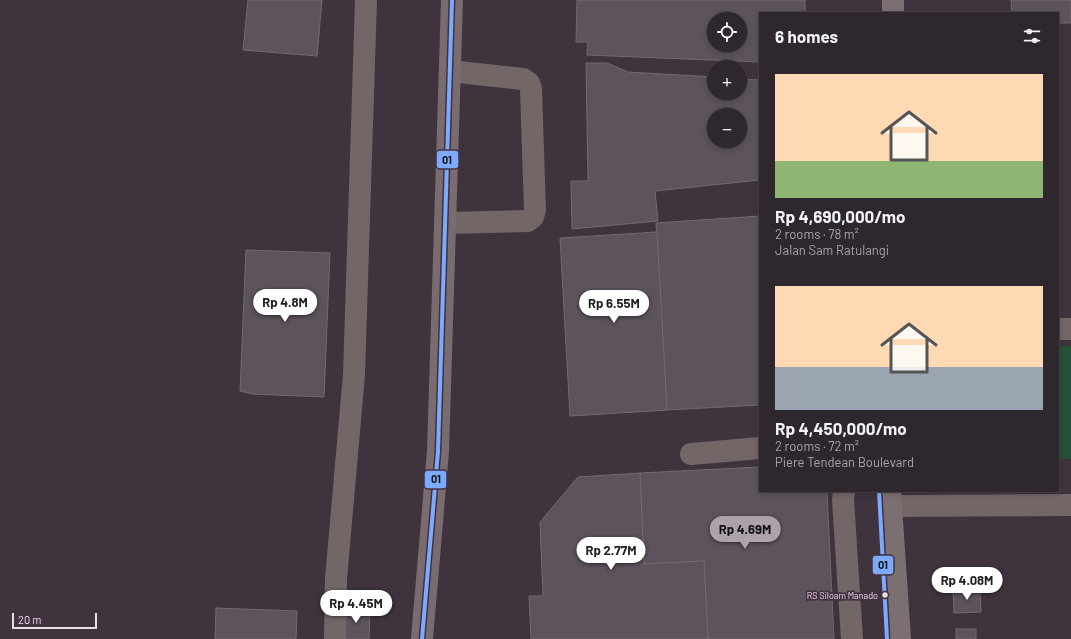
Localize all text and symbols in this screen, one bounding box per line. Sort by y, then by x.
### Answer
map controls [707,12,747,148]
button: locate [707,12,747,52]
icon: filters [1021,25,1043,47]
text: 6 homes [775,26,838,46]
button: + [707,60,747,100]
icon: home [873,100,945,172]
button: − [707,108,747,148]
line badge: 01 [436,150,459,169]
text: 01 [442,153,452,166]
text: Rp 4,690,000/mo [775,206,905,226]
text: 2 rooms · 78 m² [775,226,859,242]
text: Jalan Sam Ratulangi [775,242,889,258]
pin: Rp 4.8M [248,289,322,323]
pin: Rp 6.55M [573,290,655,324]
text: Rp 4.8M [262,294,308,310]
text: Rp 6.55M [588,295,640,311]
icon: home [873,312,945,384]
text: Rp 4,450,000/mo [775,418,907,438]
text: 2 rooms · 72 m² [775,438,859,454]
text: Piere Tendean Boulevard [775,454,914,470]
line badge: 01 [424,470,447,489]
text: 01 [431,472,441,485]
pin: Rp 4.69M [704,516,786,550]
text: Rp 4.69M [719,521,771,537]
pin: Rp 2.77M [570,537,652,571]
text: Rp 2.77M [586,542,636,558]
line badge: 01 [872,555,894,575]
text: 01 [878,558,888,571]
pin: Rp 4.08M [926,567,1008,601]
text: Rp 4.08M [941,572,993,588]
pin: Rp 4.45M [315,590,397,624]
place label: RS Siloam Manado [807,590,878,601]
marker: RS Siloam Manado [880,590,890,600]
text: Rp 4.45M [329,595,383,611]
scale bar [12,611,97,630]
text: 20 m [18,613,41,626]

